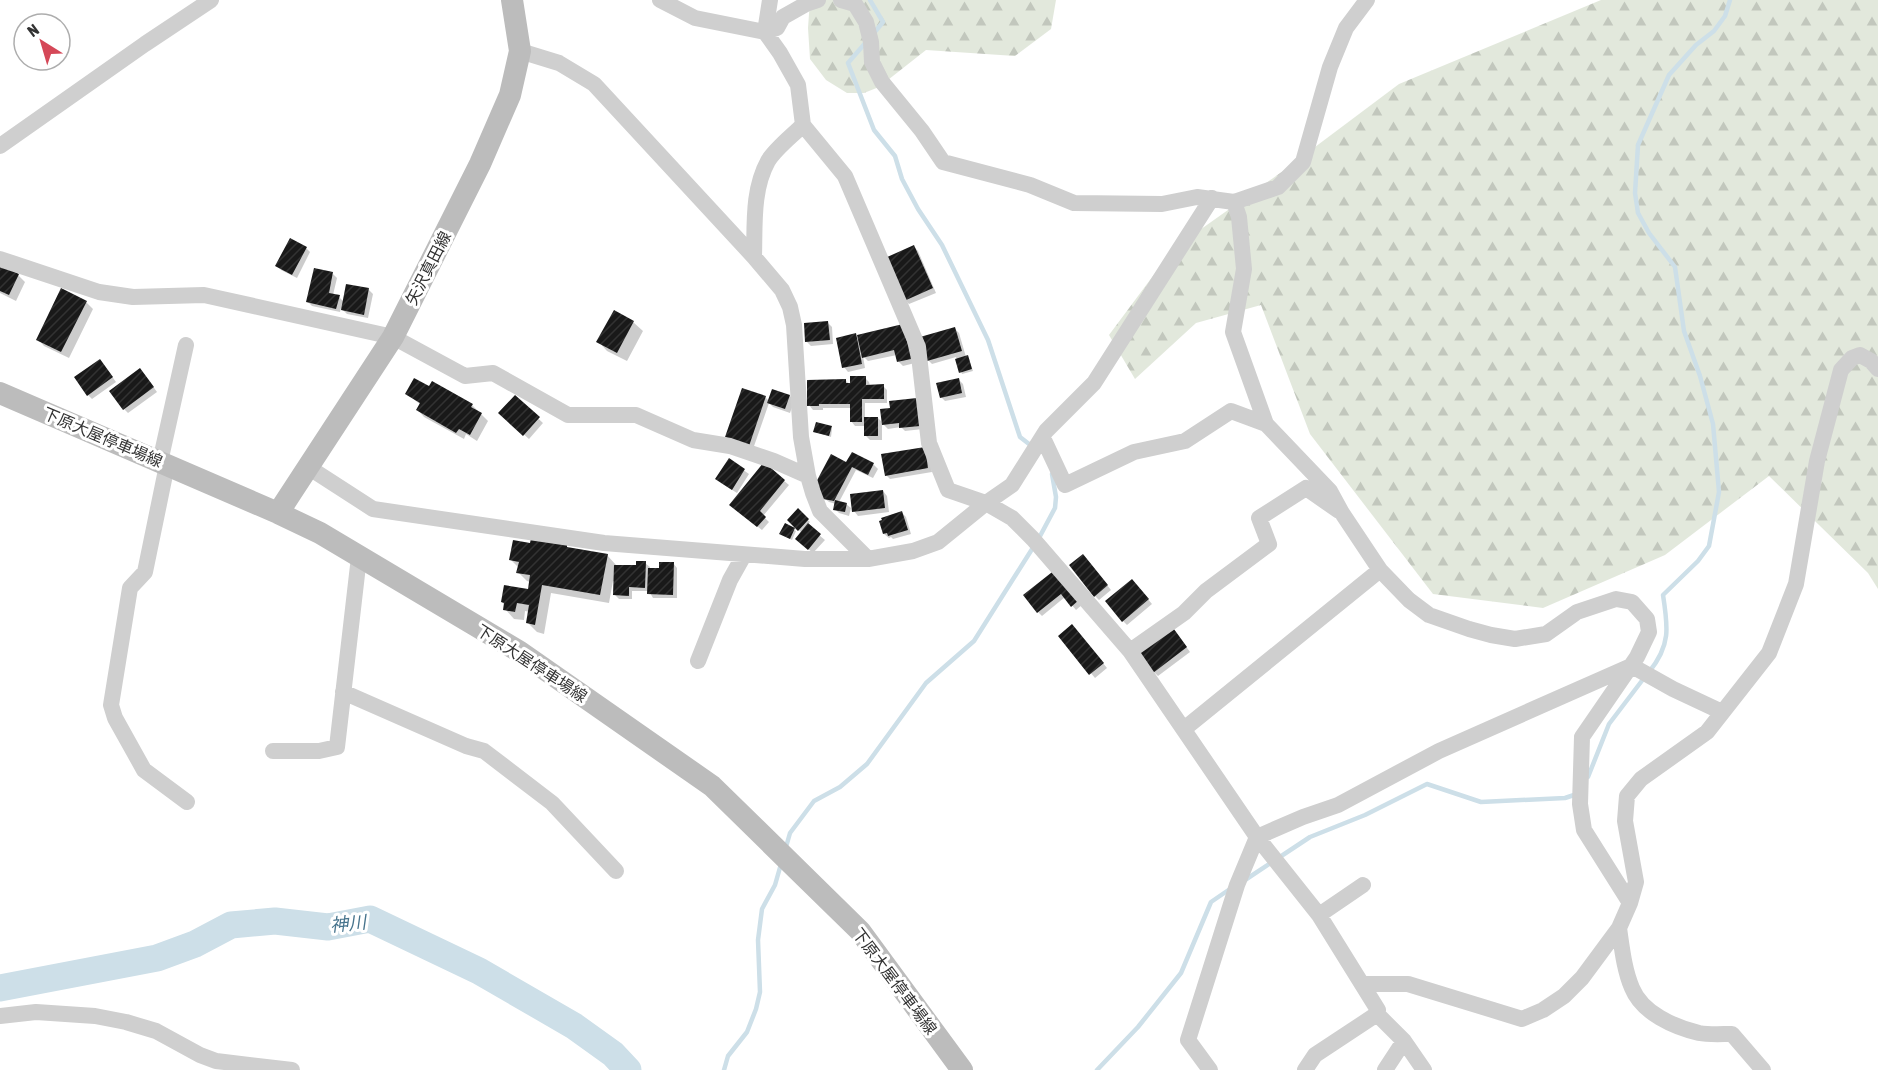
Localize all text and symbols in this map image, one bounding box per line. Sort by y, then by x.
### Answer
north arrow [12,12,72,72]
text: N [24,20,42,40]
street label: 矢沢真田線 [402,228,454,308]
street label: 下原大屋停車場線 [41,404,165,470]
street label: 下原大屋停車場線 [473,621,591,705]
water label: 神川 [329,911,369,936]
street label: 下原大屋停車場線 [849,924,941,1038]

